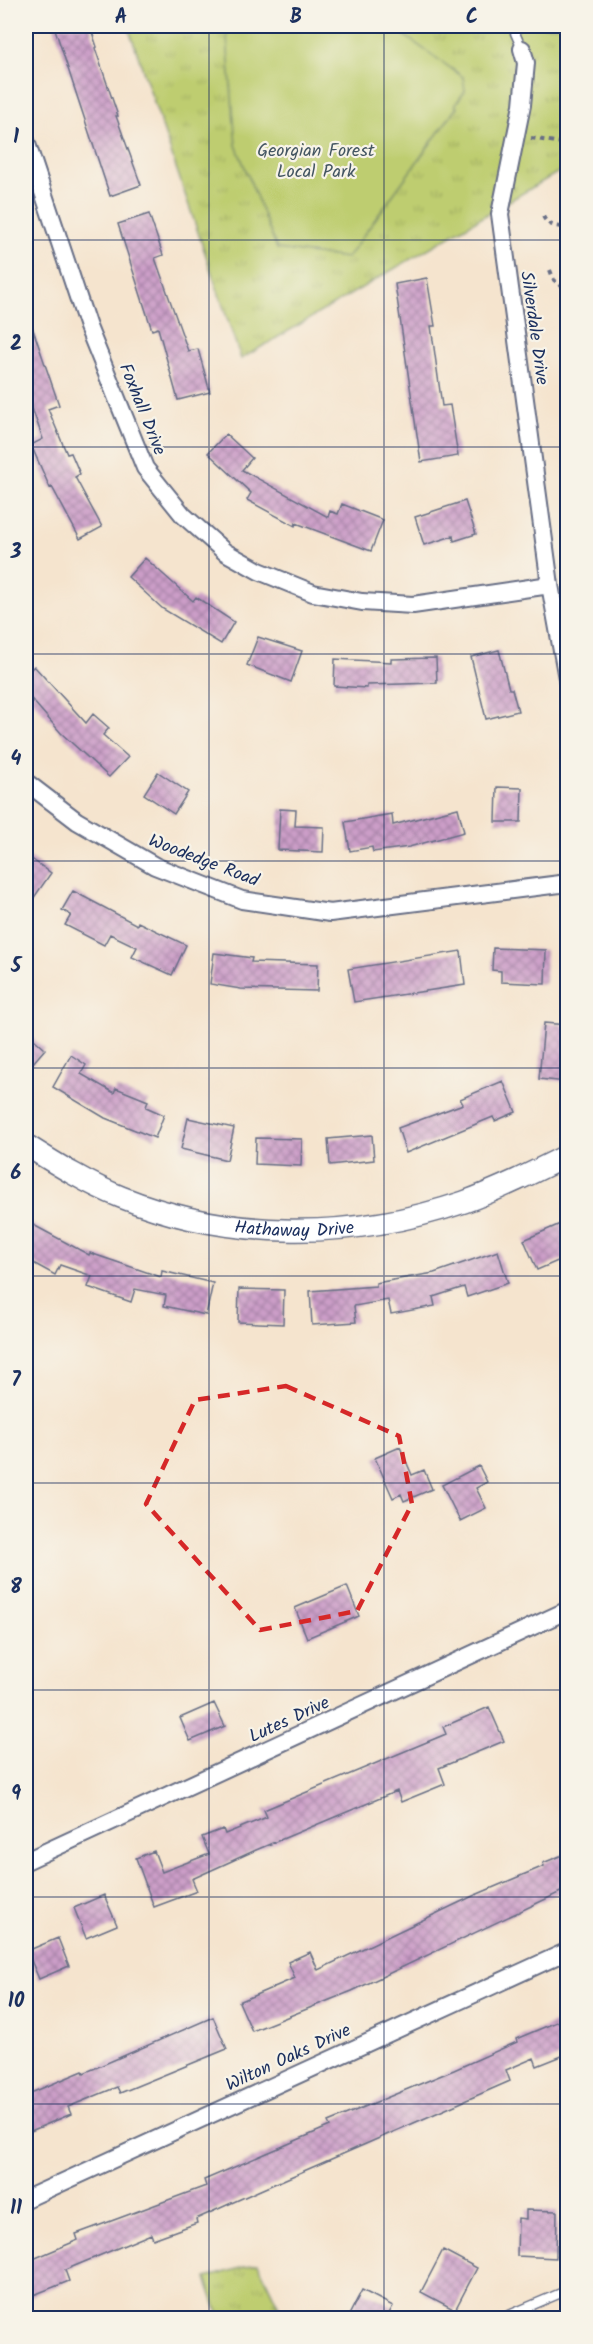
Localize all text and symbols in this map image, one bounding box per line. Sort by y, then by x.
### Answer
text: A [115,2,127,34]
text: B [290,2,302,34]
text: C [466,2,478,34]
text: 1 [13,122,19,154]
park label: Georgian Forest Local Park [257,137,376,187]
street label: Silverdale Drive [511,269,556,387]
text: 2 [10,329,22,361]
street label: Foxhall Drive [110,359,173,460]
text: 3 [10,537,22,569]
text: 4 [11,744,22,776]
street label: Woodedge Road [144,827,264,896]
text: 5 [10,951,23,983]
text: 6 [11,1158,22,1190]
street label: Hathaway Drive [233,1214,356,1246]
text: 7 [11,1365,21,1397]
text: 8 [10,1572,22,1604]
street label: Lutes Drive [245,1689,335,1752]
text: 9 [11,1779,21,1811]
text: 10 [8,1986,25,2018]
street label: Wilton Oaks Drive [221,2017,356,2100]
text: 11 [10,2193,22,2225]

